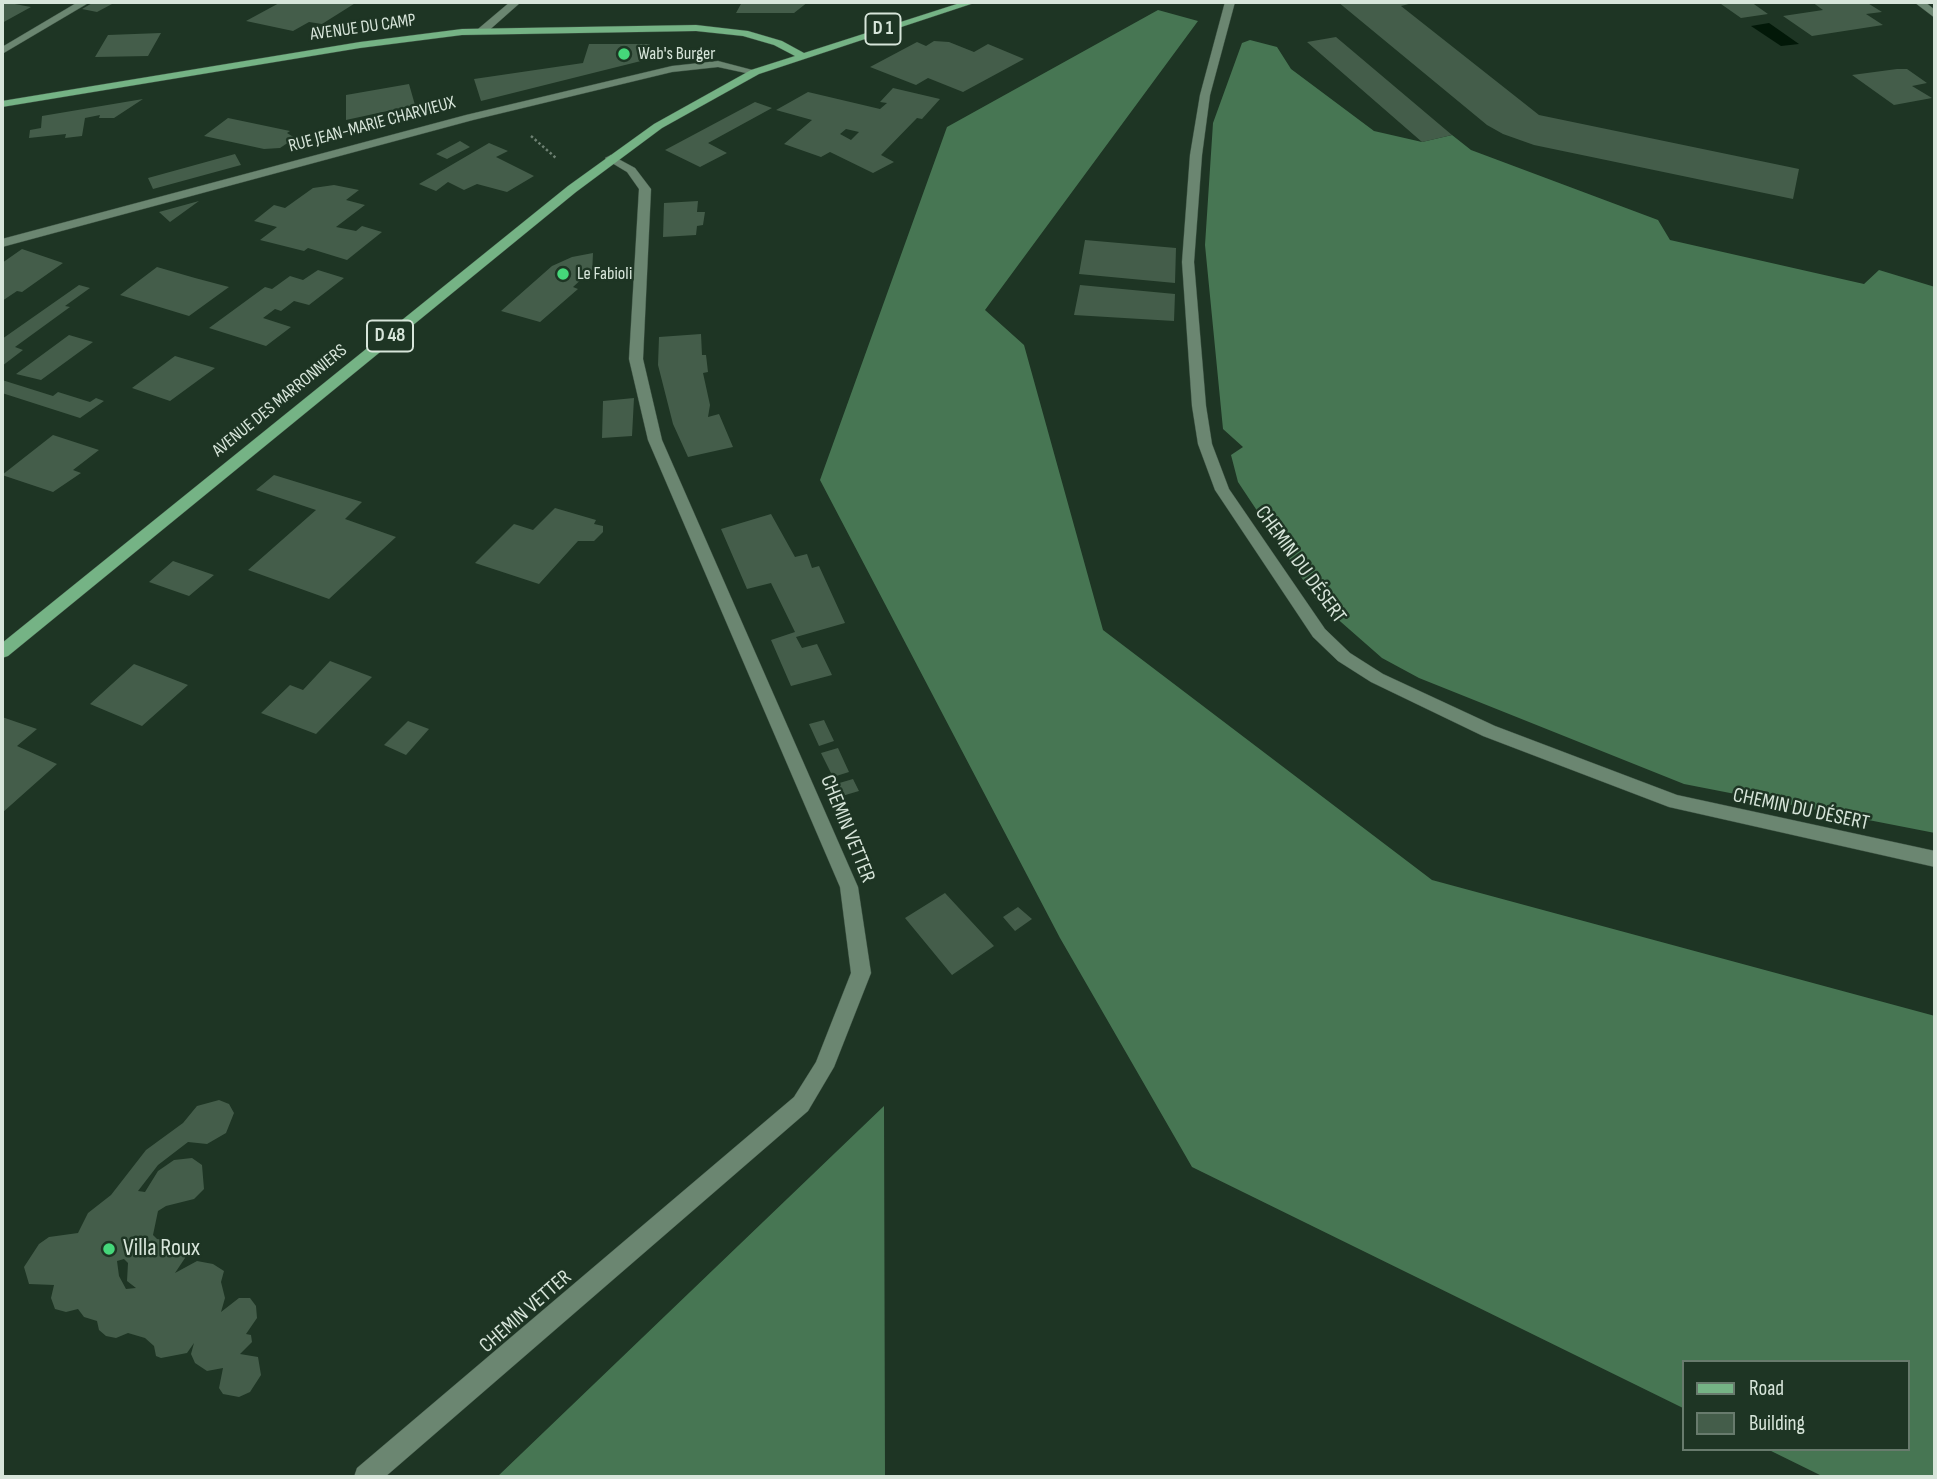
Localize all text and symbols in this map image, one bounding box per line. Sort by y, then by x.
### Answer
street label: AVENUE DU CAMP [309,10,417,46]
road number: D 1 [866,14,900,44]
place label: Wab's Burger [638,43,716,65]
marker: Wab's Burger [616,46,632,62]
street label: RUE JEAN-MARIE CHARVIEUX [286,92,458,158]
place label: Le Fabioli [577,263,632,285]
marker: Le Fabioli [555,266,571,282]
road number: D 48 [367,320,413,352]
street label: AVENUE DES MARRONNIERS [208,340,352,462]
street label: CHEMIN DU DÉSERT [1249,501,1351,629]
street label: CHEMIN VETTER [814,771,880,887]
street label: CHEMIN DU DÉSERT [1730,783,1872,837]
place label: Villa Roux [123,1235,200,1263]
marker: Villa Roux [101,1241,117,1257]
street label: CHEMIN VETTER [475,1265,577,1359]
legend [1682,1360,1909,1451]
text: Road [1749,1376,1784,1401]
text: Building [1749,1411,1805,1436]

